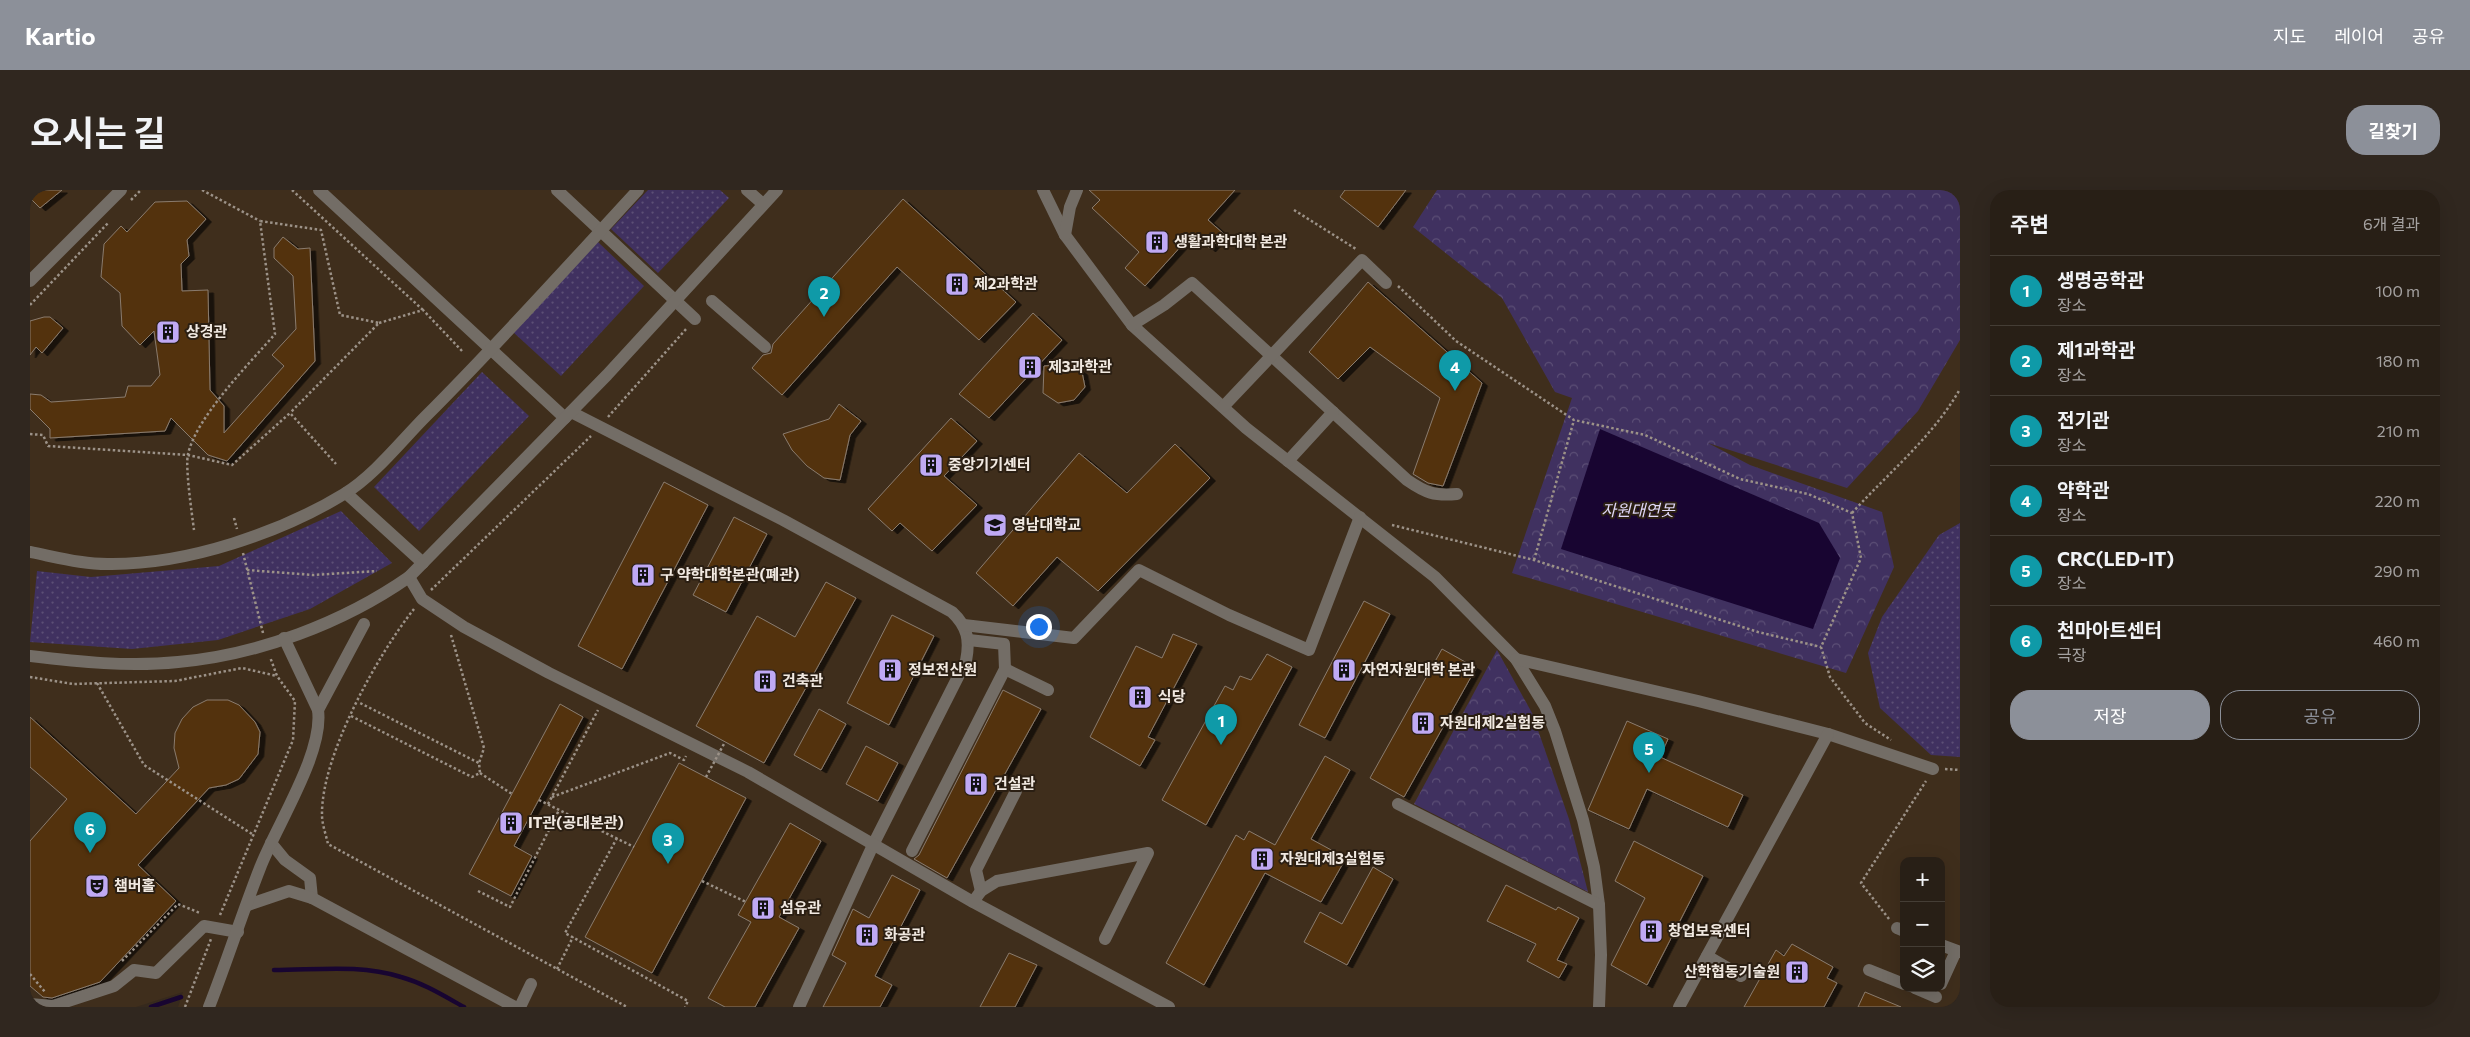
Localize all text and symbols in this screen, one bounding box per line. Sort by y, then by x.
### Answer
text: Kartio [25,21,95,50]
text: 지도 [2273,25,2306,47]
text: 레이어 [2334,25,2384,47]
text: 공유 [2412,25,2445,47]
button: 길찾기 [2346,105,2440,155]
text: 오시는 길 [30,110,166,153]
text: 주변 [2010,211,2049,236]
text: 6개 결과 [2363,214,2420,233]
building icon: 생활과학대학 본관 [1144,229,1170,255]
place label: 생활과학대학 본관 [1174,232,1287,250]
text: 생명공학관 [2057,268,2144,291]
building icon: 제2과학관 [944,271,970,297]
place label: 제2과학관 [974,274,1038,292]
pin: 2 [808,276,840,317]
text: 1 [2022,281,2030,300]
text: 100 m [2375,281,2420,300]
text: 장소 [2057,295,2086,314]
building icon: 상경관 [155,319,181,345]
place label: 상경관 [186,322,228,340]
text: 제1과학관 [2057,338,2136,361]
pin: 4 [1439,350,1471,391]
text: 2 [2021,351,2031,370]
text: 180 m [2376,351,2420,370]
building icon: 제3과학관 [1017,354,1043,380]
place label: 제3과학관 [1048,357,1112,375]
text: 장소 [2057,365,2086,384]
text: 전기관 [2057,408,2109,431]
text: 3 [2021,421,2031,440]
text: 210 m [2377,421,2420,440]
text: 장소 [2057,435,2086,454]
building icon: 중앙기기센터 [918,452,944,478]
place label: 중앙기기센터 [948,455,1031,473]
text: 약학관 [2057,478,2109,501]
text: 4 [2021,491,2031,510]
text: 220 m [2375,491,2420,510]
water label: 자원대연못 [1601,500,1676,519]
text: 장소 [2057,505,2086,524]
school or university icon: 영남대학교 [982,512,1008,538]
place label: 영남대학교 [1012,515,1081,533]
text: CRC(LED-IT) [2057,547,2174,570]
text: 5 [2021,561,2031,580]
text: 290 m [2374,561,2420,580]
building icon: 구 약학대학본관(폐관) [630,562,656,588]
place label: 구 약학대학본관(폐관) [660,565,799,583]
text: 장소 [2057,573,2086,592]
your location [1026,614,1052,640]
text: 천마아트센터 [2057,618,2162,641]
text: 6 [2021,631,2031,650]
text: 460 m [2373,631,2420,650]
text: 극장 [2057,645,2086,664]
building icon: 정보전산원 [877,657,903,683]
building icon: 자연자원대학 본관 [1331,657,1357,683]
place label: 정보전산원 [908,660,977,678]
place label: 자연자원대학 본관 [1362,660,1475,678]
building icon: 건축관 [752,668,778,694]
place label: 건축관 [782,671,824,689]
building icon: 식당 [1127,684,1153,710]
place label: 식당 [1158,687,1186,705]
button: 저장 [2010,690,2210,740]
button: 공유 [2220,690,2420,740]
pin: 1 [1205,704,1237,745]
building icon: 자원대제2실험동 [1410,710,1436,736]
place label: 자원대제2실험동 [1440,713,1545,731]
pin: 5 [1633,732,1665,773]
building icon: 건설관 [963,771,989,797]
place label: 건설관 [994,774,1036,792]
building icon: IT관(공대본관) [498,810,524,836]
pin: 6 [74,812,106,853]
place label: IT관(공대본관) [528,813,624,831]
pin: 3 [652,823,684,864]
building icon: 자원대제3실험동 [1249,846,1275,872]
place label: 자원대제3실험동 [1280,849,1386,867]
map controls [1900,857,1945,992]
button: + [1900,857,1945,902]
theatre icon: 챔버홀 [84,873,110,899]
place label: 챔버홀 [114,876,156,894]
building icon: 섬유관 [750,895,776,921]
place label: 섬유관 [780,898,822,916]
button: − [1900,902,1945,947]
building icon: 창업보육센터 [1638,918,1664,944]
place label: 창업보육센터 [1668,921,1751,939]
building icon: 화공관 [854,922,880,948]
place label: 화공관 [884,925,926,943]
button: layers [1900,947,1945,992]
building icon: 산학협동기술원 [1784,959,1810,985]
place label: 산학협동기술원 [1683,962,1780,980]

